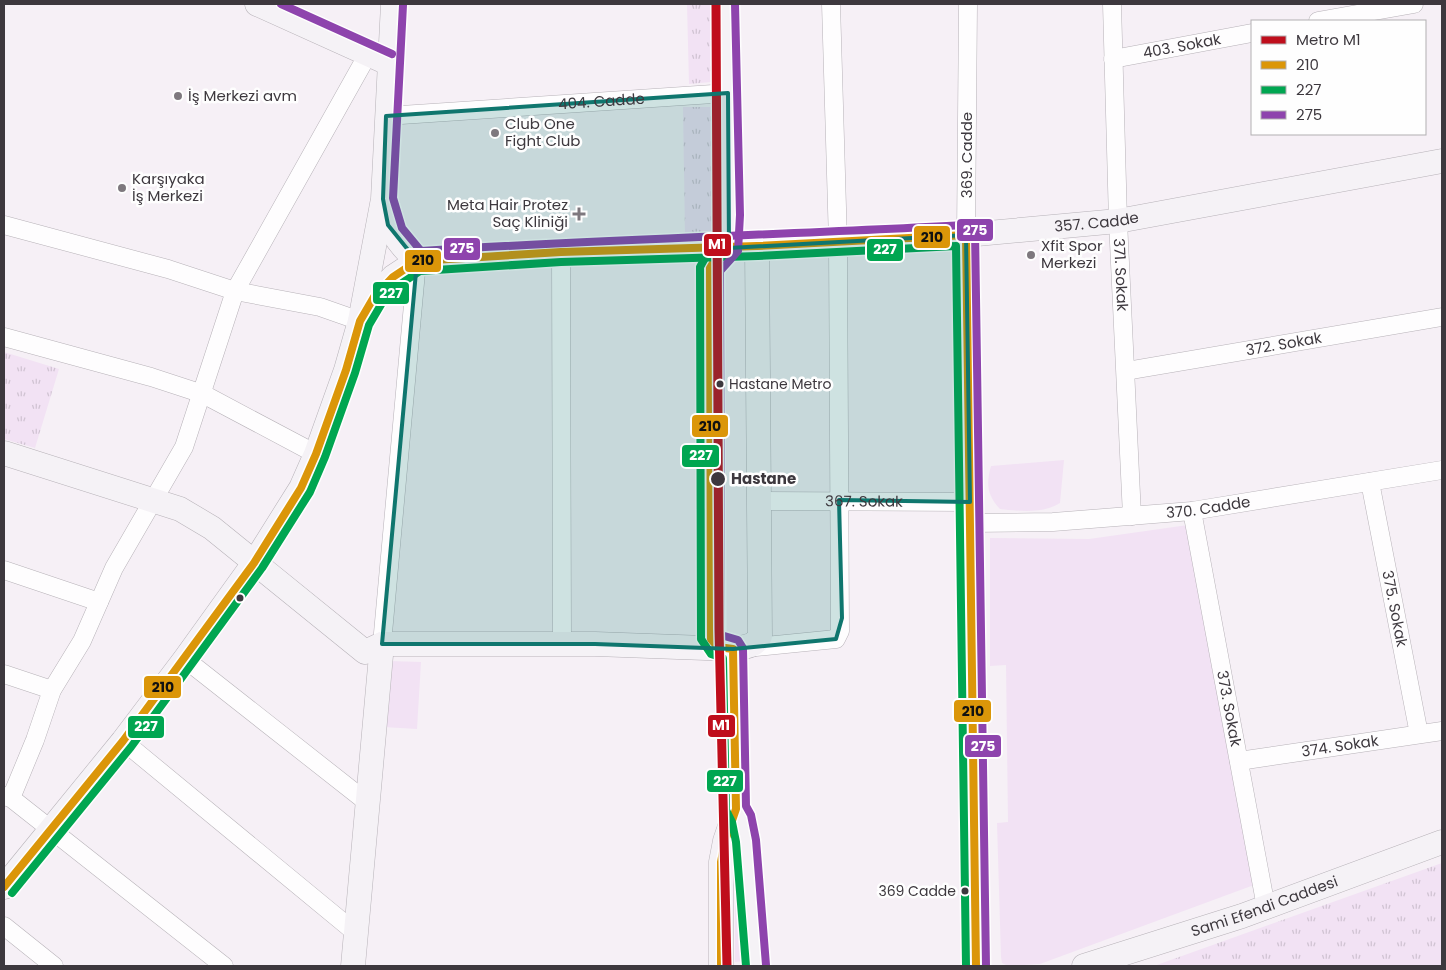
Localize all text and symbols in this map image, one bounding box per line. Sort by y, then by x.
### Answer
legend [1251,20,1426,135]
street label: 403. Sokak [1141,28,1223,63]
text: Metro M1 [1296,29,1361,50]
text: 210 [1296,54,1319,75]
text: 227 [1296,79,1321,100]
place label: İş Merkezi avm [188,85,297,106]
street label: 404. Cadde [557,88,645,114]
marker: İş Merkezi avm [172,90,184,102]
text: 275 [1296,104,1322,125]
street label: 369. Cadde [956,112,977,198]
place label: Club One Fight Club [505,113,580,151]
marker: Club One Fight Club [489,127,501,139]
place label: Karşıyaka İş Merkezi [132,168,205,206]
marker: Karşıyaka İş Merkezi [116,182,128,194]
place label: Meta Hair Protez Saç Kliniği [447,194,568,232]
street label: 357. Cadde [1053,206,1140,237]
marker: Meta Hair Protez Saç Kliniği [572,207,586,221]
line badge: 275 [956,218,994,242]
text: 275 [963,220,987,240]
line badge: 210 [913,225,951,249]
text: 210 [921,227,943,247]
line badge: M1 [703,233,732,257]
text: M1 [708,234,726,254]
place label: Xfit Spor Merkezi [1041,235,1103,273]
line badge: 275 [443,237,481,261]
text: 275 [450,238,474,258]
line badge: 227 [866,238,904,262]
street label: 371. Sokak [1109,238,1133,312]
text: 227 [873,239,897,259]
line badge: 210 [404,249,442,273]
marker: Xfit Spor Merkezi [1025,249,1037,261]
text: 210 [412,250,434,270]
line badge: 227 [372,281,410,305]
text: 227 [379,283,403,303]
street label: 372. Sokak [1244,327,1324,360]
place label: Hastane Metro [729,374,831,394]
marker: Hastane Metro [715,379,725,389]
line badge: 210 [691,414,729,438]
text: 210 [699,416,721,436]
line badge: 227 [681,444,720,468]
text: 227 [689,445,713,465]
place label: Hastane [731,468,796,489]
marker: Hastane [709,470,727,488]
street label: 367. Sokak [825,490,903,512]
street label: 370. Cadde [1165,491,1252,523]
street label: 375. Sokak [1377,568,1413,649]
unlabelled marker [235,593,245,603]
street label: 373. Sokak [1212,669,1247,749]
line badge: 210 [143,675,182,699]
text: 210 [152,677,174,697]
line badge: 210 [953,699,992,723]
text: 210 [962,701,984,721]
line badge: M1 [707,714,736,738]
line badge: 227 [127,715,165,739]
text: M1 [712,715,730,735]
text: 227 [134,716,158,736]
street label: 374. Sokak [1300,729,1380,762]
line badge: 275 [964,734,1002,758]
text: 275 [971,736,995,756]
line badge: 227 [706,769,744,793]
text: 227 [713,771,737,791]
street label: Sami Efendi Caddesi [1188,870,1341,942]
place label: 369 Cadde [878,881,956,901]
marker: 369 Cadde [960,886,970,896]

